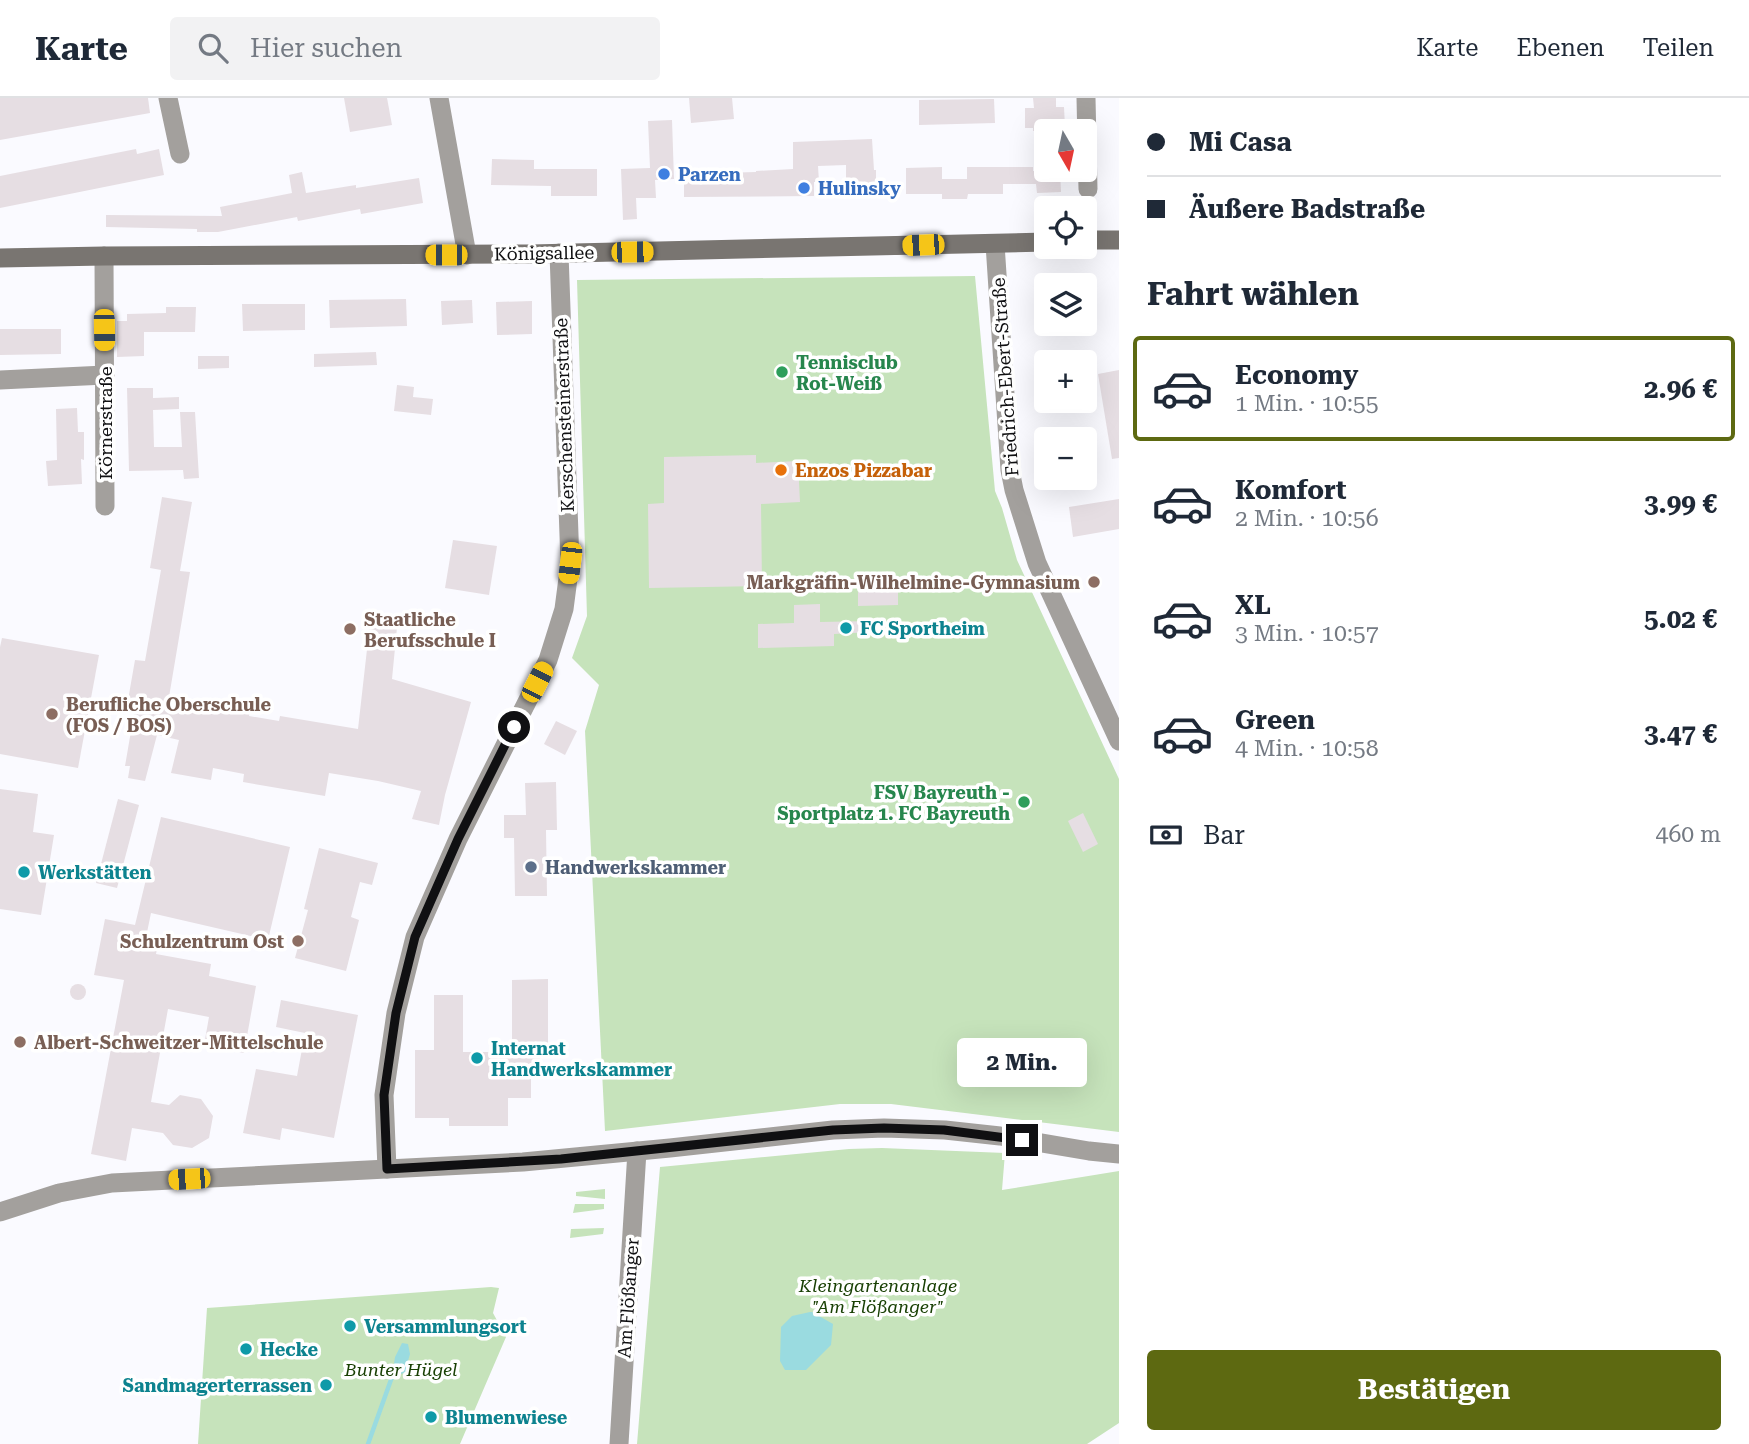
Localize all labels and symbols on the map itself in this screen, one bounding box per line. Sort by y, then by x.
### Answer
north arrow [1034,119,1097,182]
place label: Parzen [678,164,741,185]
marker: Parzen [656,166,672,182]
place label: Hulinsky [818,178,901,199]
marker: Hulinsky [796,180,812,196]
car [902,234,945,256]
car [611,241,654,263]
street label: Königsallee [494,242,595,264]
car [426,245,468,266]
street label: Friedrich-Ebert-Straße [988,277,1022,477]
car [94,309,115,351]
street label: Kerschensteinerstraße [550,317,578,513]
place label: Tennisclub Rot-Weiß [796,352,898,394]
marker: Tennisclub Rot-Weiß [774,364,790,380]
street label: Körnerstraße [95,366,116,480]
place label: Enzos Pizzabar [795,460,932,481]
marker: Enzos Pizzabar [773,462,789,478]
car [558,541,583,585]
place label: Markgräfin-Wilhelmine-Gymnasium [746,572,1081,593]
marker: Markgräfin-Wilhelmine-Gymnasium [1086,574,1102,590]
place label: Staatliche Berufsschule I [364,609,496,651]
place label: FC Sportheim [860,618,985,639]
marker: FC Sportheim [838,620,854,636]
marker: Staatliche Berufsschule I [342,621,358,637]
car [519,659,556,705]
place label: Berufliche Oberschule (FOS / BOS) [66,694,271,736]
marker: Berufliche Oberschule (FOS / BOS) [44,706,60,722]
route start [498,711,530,743]
place label: FSV Bayreuth - Sportplatz 1. FC Bayreuth [777,782,1010,824]
marker: FSV Bayreuth - Sportplatz 1. FC Bayreuth [1016,794,1032,810]
place label: Handwerkskammer [545,857,726,878]
marker: Handwerkskammer [523,859,539,875]
place label: Werkstätten [38,862,152,883]
marker: Werkstätten [16,864,32,880]
place label: Schulzentrum Ost [120,931,284,952]
marker: Schulzentrum Ost [290,933,306,949]
place label: Albert-Schweitzer-Mittelschule [34,1032,324,1053]
marker: Albert-Schweitzer-Mittelschule [12,1034,28,1050]
place label: Internat Handwerkskammer [491,1038,672,1080]
callout: 2 Min. [957,1038,1087,1088]
marker: Internat Handwerkskammer [469,1050,485,1066]
route end [1006,1124,1038,1156]
car [168,1167,211,1191]
street label: Am Flößanger [613,1237,643,1359]
park label: Kleingartenanlage "Am Flößanger" [798,1275,957,1317]
place label: Versammlungsort [364,1316,527,1337]
marker: Versammlungsort [342,1318,358,1334]
place label: Hecke [260,1339,318,1360]
marker: Hecke [238,1341,254,1357]
park label: Bunter Hügel [344,1359,457,1380]
place label: Sandmagerterrassen [123,1375,312,1396]
marker: Sandmagerterrassen [318,1377,334,1393]
place label: Blumenwiese [445,1407,568,1428]
marker: Blumenwiese [423,1409,439,1425]

